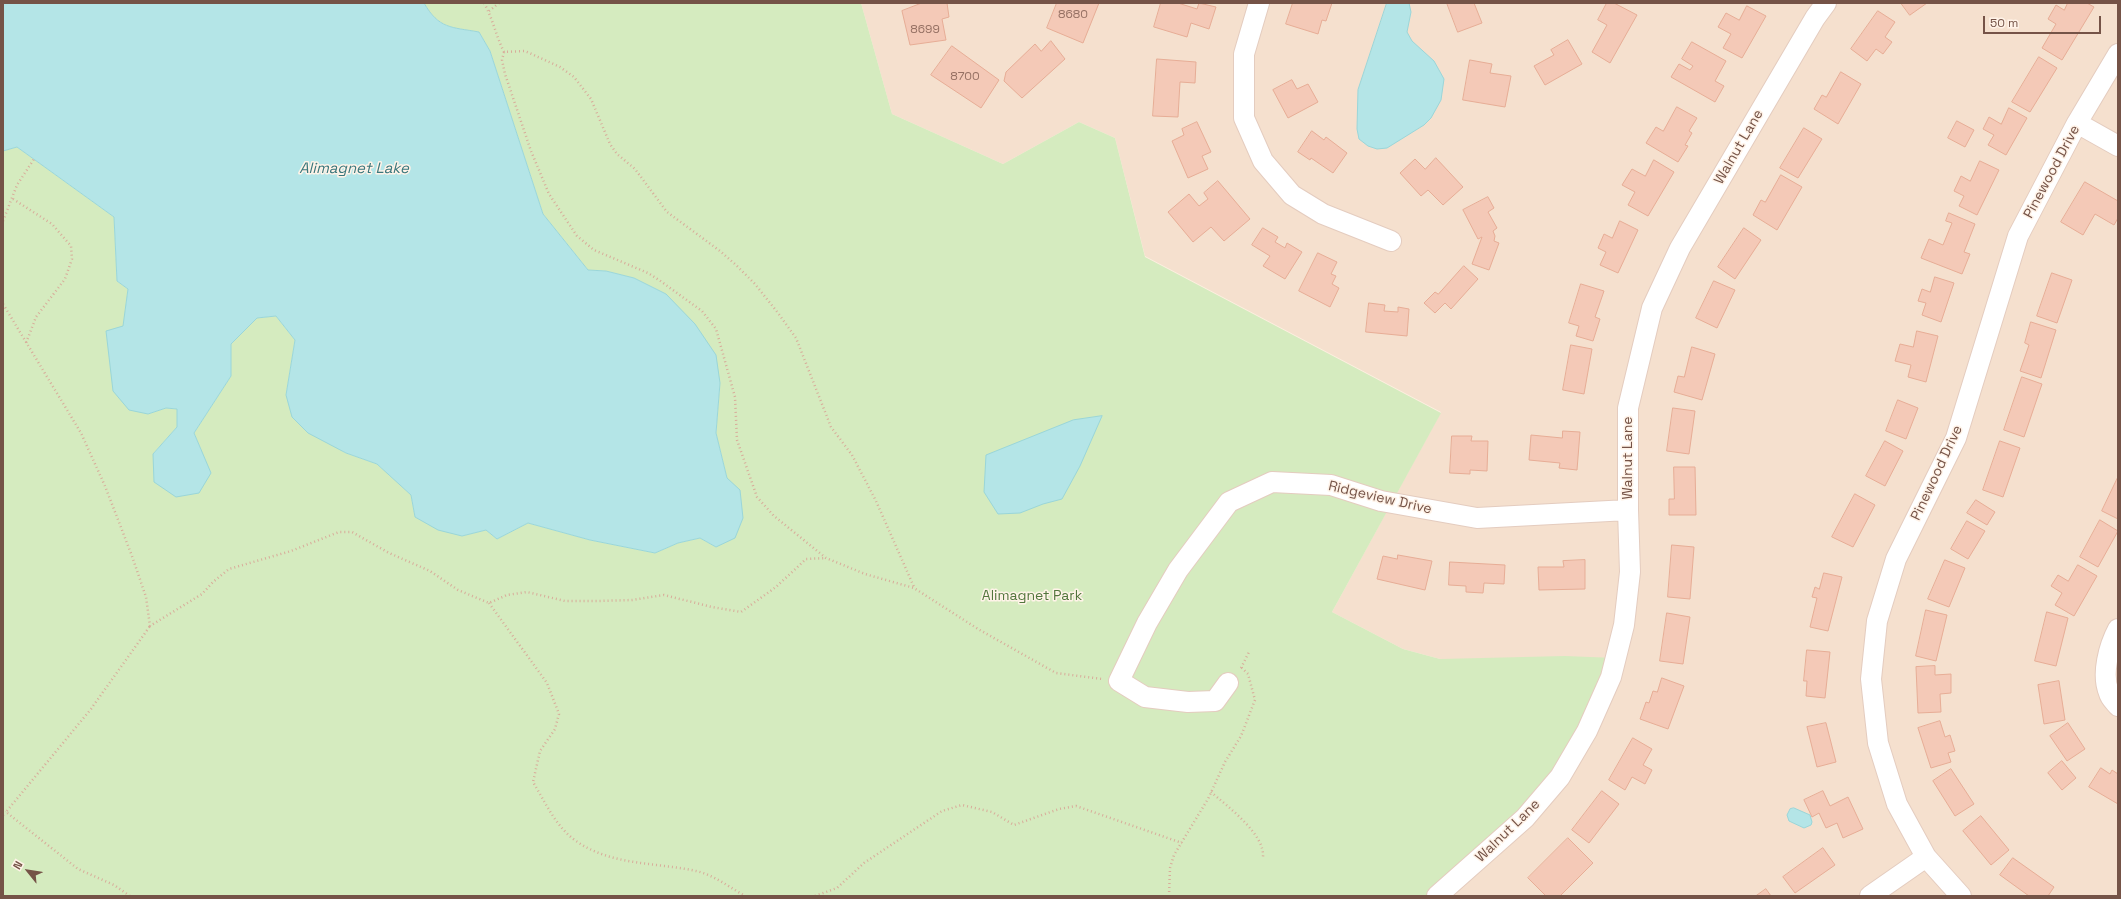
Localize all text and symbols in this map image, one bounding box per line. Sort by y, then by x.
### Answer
house number: 8680 [1058,8,1088,22]
scale bar [1985,8,2103,34]
text: 50 m [1990,15,2018,31]
house number: 8699 [910,23,940,37]
house number: 8700 [950,70,980,84]
street label: Walnut Lane [1711,107,1767,187]
street label: Pinewood Drive [2020,123,2084,221]
water label: Alimagnet Lake [299,160,409,178]
street label: Walnut Lane [1620,416,1636,500]
street label: Pinewood Drive [1908,423,1966,523]
street label: Ridgeview Drive [1327,478,1433,518]
park label: Alimagnet Park [982,588,1082,604]
street label: Walnut Lane [1472,796,1544,866]
north arrow [8,851,48,891]
text: N [10,858,26,872]

